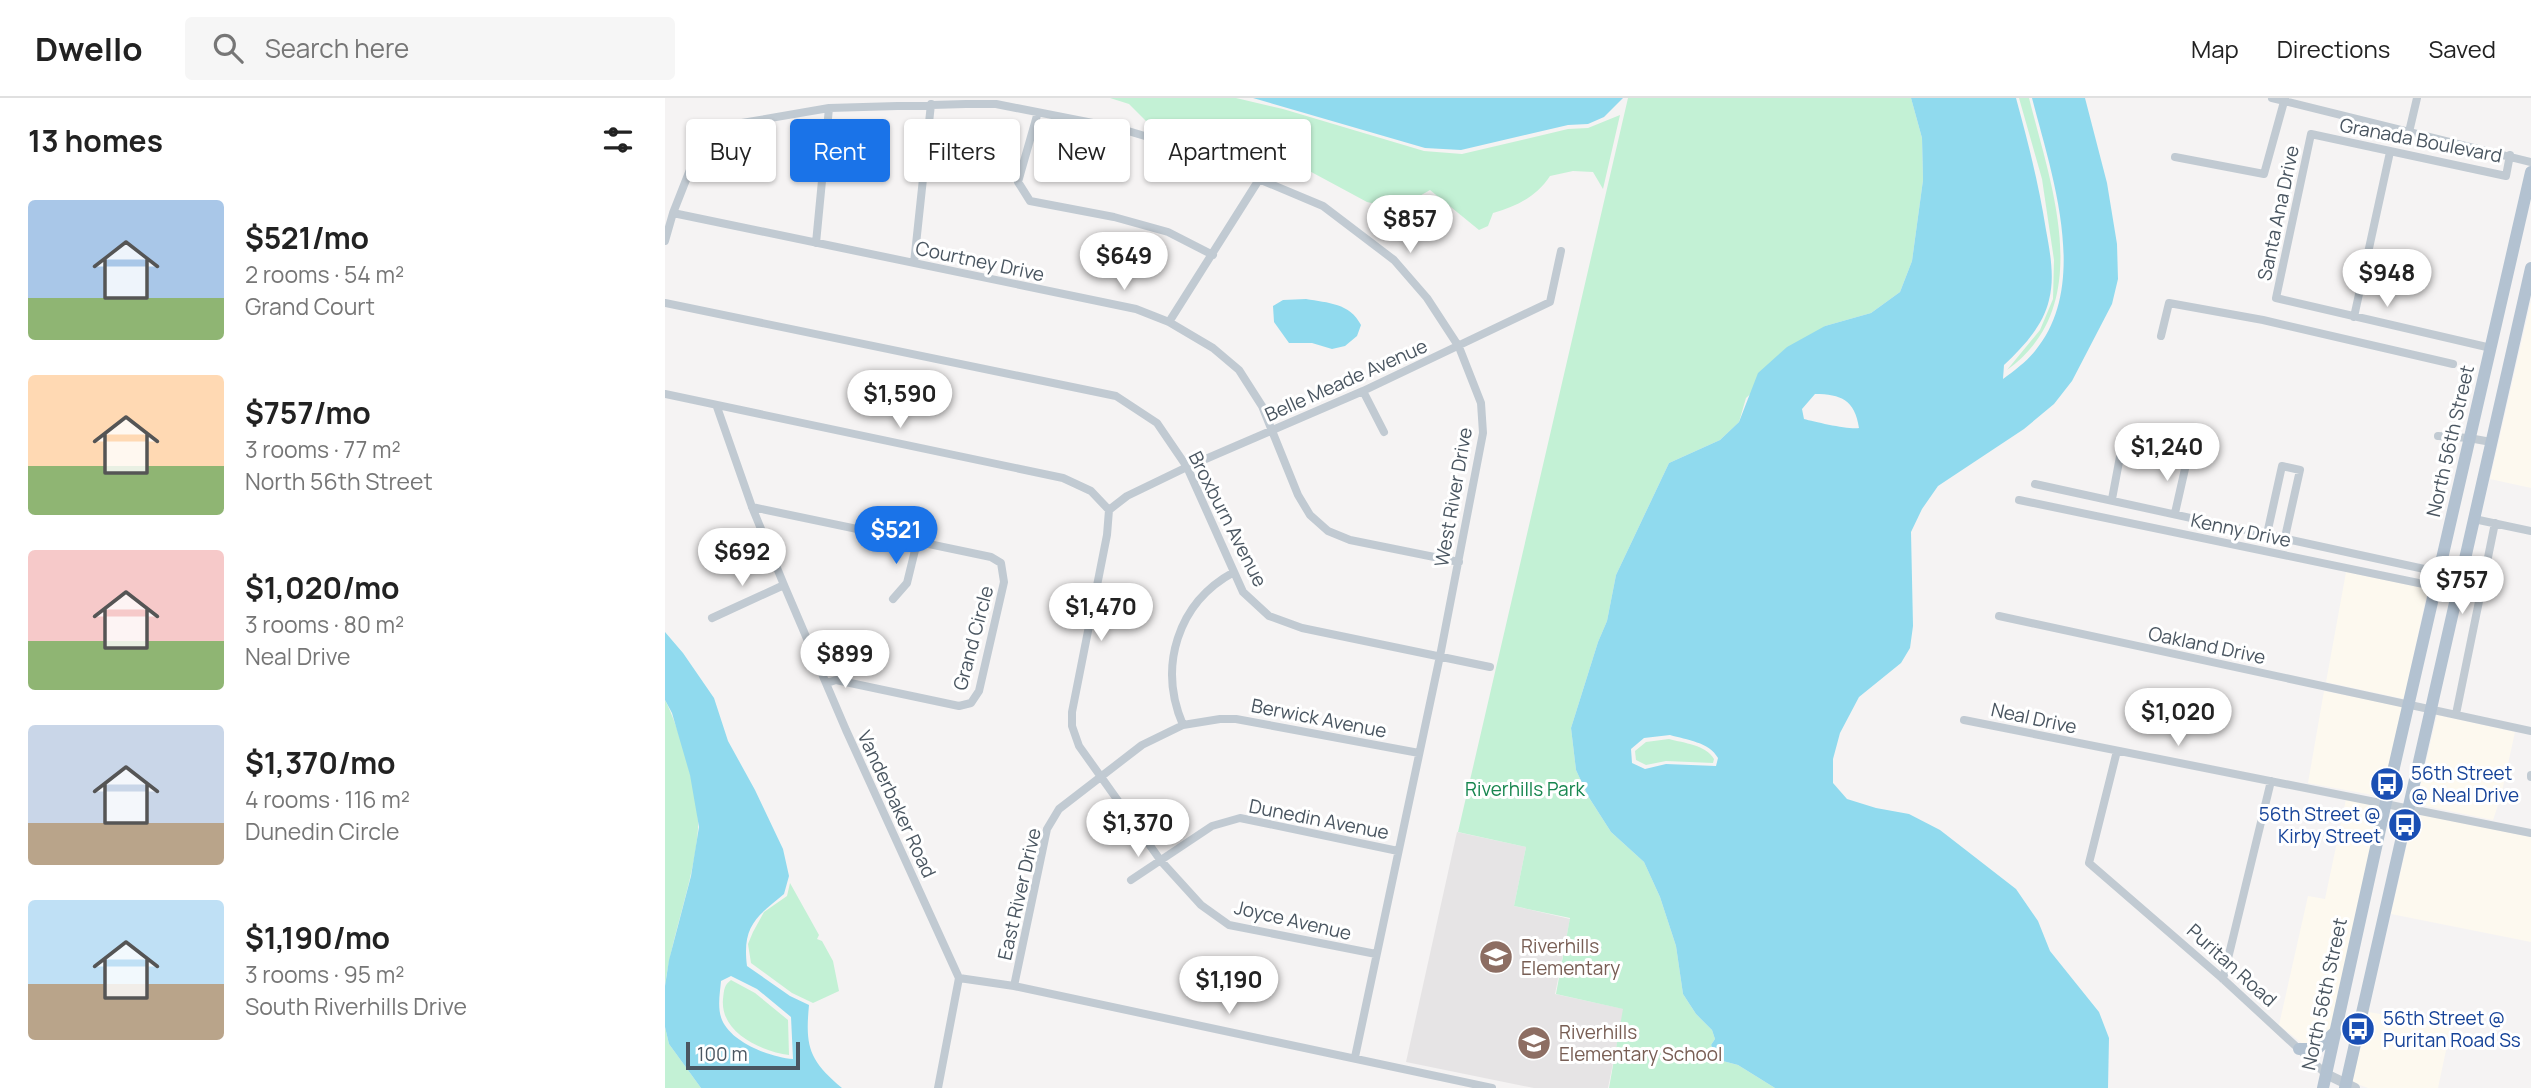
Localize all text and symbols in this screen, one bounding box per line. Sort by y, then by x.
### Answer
search box [185,17,675,80]
text: Dwello [35,26,143,71]
icon: search [209,29,247,67]
text: Search here [265,30,409,66]
text: Map [2191,32,2239,65]
text: Directions [2277,32,2390,65]
text: Saved [2428,32,2496,65]
street label: Granada Boulevard [2338,112,2504,168]
chip: Buy [686,119,776,182]
chip: Rent [790,119,890,182]
chip: Filters [904,119,1020,182]
chip: New [1034,119,1130,182]
chip: Apartment [1144,119,1311,182]
text: 13 homes [28,120,163,161]
icon: filters [599,121,637,159]
street label: Santa Ana Drive [2251,143,2305,283]
pin: $857 [1369,195,1451,255]
text: $857 [1383,202,1437,234]
text: $521/mo [245,217,369,258]
icon: home [84,228,168,312]
pin: $649 [1083,232,1165,292]
street label: Courtney Drive [913,235,1047,287]
text: $649 [1096,239,1152,271]
pin: $948 [2346,250,2428,309]
text: $948 [2359,256,2415,288]
text: 2 rooms · 54 m² [245,258,404,290]
text: Grand Court [245,290,375,322]
street label: Belle Meade Avenue [1261,332,1431,428]
street label: North 56th Street [2420,363,2480,519]
pin: $1,590 [843,370,957,430]
text: $1,590 [863,377,937,409]
text: $757/mo [245,392,371,433]
icon: home [84,403,168,487]
pin: $1,240 [2110,424,2224,483]
street label: West River Drive [1428,425,1478,569]
text: $1,240 [2131,430,2203,462]
text: 3 rooms · 77 m² [245,433,401,465]
street label: Broxburn Avenue [1183,447,1273,591]
text: North 56th Street [245,465,433,497]
pin: $521 [855,506,937,566]
street label: Kenny Drive [2189,507,2293,553]
text: $521 [870,513,922,545]
pin: $692 [701,528,783,588]
text: $692 [714,535,770,567]
pin: $757 [2421,556,2503,616]
text: $757 [2436,563,2488,595]
text: $1,020/mo [245,567,400,608]
icon: home [84,578,168,662]
street label: Grand Circle [947,583,999,693]
pin: $1,470 [1044,584,1158,643]
text: $1,470 [1065,590,1137,622]
text: 3 rooms · 80 m² [245,608,404,640]
street label: Oakland Drive [2146,620,2268,670]
pin: $899 [804,630,886,690]
text: $899 [816,637,874,669]
text: Neal Drive [245,640,350,672]
pin: $1,020 [2121,688,2235,748]
street label: Berwick Avenue [1249,692,1389,744]
text: $1,020 [2141,695,2215,727]
street label: Neal Drive [1989,696,2079,740]
street label: Vanderbaker Road [852,726,942,882]
text: $1,370/mo [245,742,395,783]
icon: home [84,753,168,837]
place label: 56th Street @ Neal Drive [2411,760,2519,808]
bus stop icon: 56th Street @ Neal Drive [2368,765,2406,803]
park label: Riverhills Park [1465,776,1586,802]
text: 4 rooms · 116 m² [245,783,410,815]
street label: Dunedin Avenue [1247,793,1391,845]
pin: $1,370 [1081,800,1195,859]
place label: 56th Street @ Kirby Street [2259,801,2381,849]
text: $1,370 [1102,806,1174,838]
bus stop icon: 56th Street @ Kirby Street [2386,806,2424,844]
text: Dunedin Circle [245,815,399,847]
street label: East River Drive [991,825,1047,963]
street label: Joyce Avenue [1232,894,1354,946]
street label: North 56th Street [2295,915,2353,1073]
text: $1,190/mo [245,917,390,958]
street label: Puritan Road [2182,918,2282,1012]
icon: home [84,928,168,1012]
place label: Riverhills Elementary [1521,933,1620,981]
school or university icon: Riverhills Elementary [1477,938,1515,976]
pin: $1,190 [1172,956,1286,1016]
text: 3 rooms · 95 m² [245,958,404,990]
text: $1,190 [1195,963,1263,995]
text: South Riverhills Drive [245,990,467,1022]
place label: 56th Street @ Puritan Road Ss [2383,1005,2521,1053]
bus stop icon: 56th Street @ Puritan Road Ss [2339,1010,2377,1048]
place label: Riverhills Elementary School [1559,1019,1722,1067]
school or university icon: Riverhills Elementary School [1515,1024,1553,1062]
scale bar [686,1039,800,1071]
text: 100 m [697,1041,748,1067]

